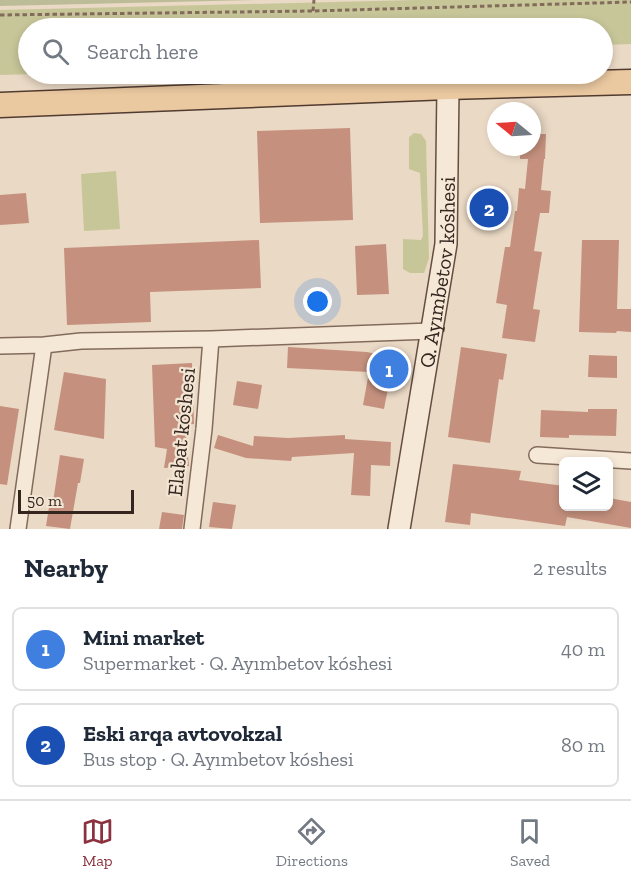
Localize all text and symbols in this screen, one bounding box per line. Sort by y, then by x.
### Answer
search box [18,18,613,84]
icon: search [39,35,72,68]
text: Search here [87,38,198,65]
north arrow [487,102,541,156]
street label: Q. Ayımbetov kóshesi [413,176,459,369]
pin: 2 [470,186,508,230]
your location [303,287,332,316]
pin: 1 [370,346,408,392]
street label: Elabat kóshesi [162,366,200,498]
map controls [559,457,613,511]
button: layers [559,457,613,511]
scale bar [18,487,134,514]
text: 50 m [27,491,62,510]
text: Nearby [24,552,108,584]
text: 2 results [533,556,607,580]
text: Mini market [83,624,204,651]
text: 1 [41,637,50,661]
text: 40 m [561,637,605,661]
text: Supermarket · Q. Ayımbetov kóshesi [83,651,392,675]
text: Eski arqa avtovokzal [83,720,282,747]
text: 2 [40,733,51,757]
text: 80 m [561,733,605,757]
text: Bus stop · Q. Ayımbetov kóshesi [83,747,354,771]
tab: Map [81,815,114,870]
tab: Directions [276,815,348,870]
tab: Saved [510,815,550,870]

